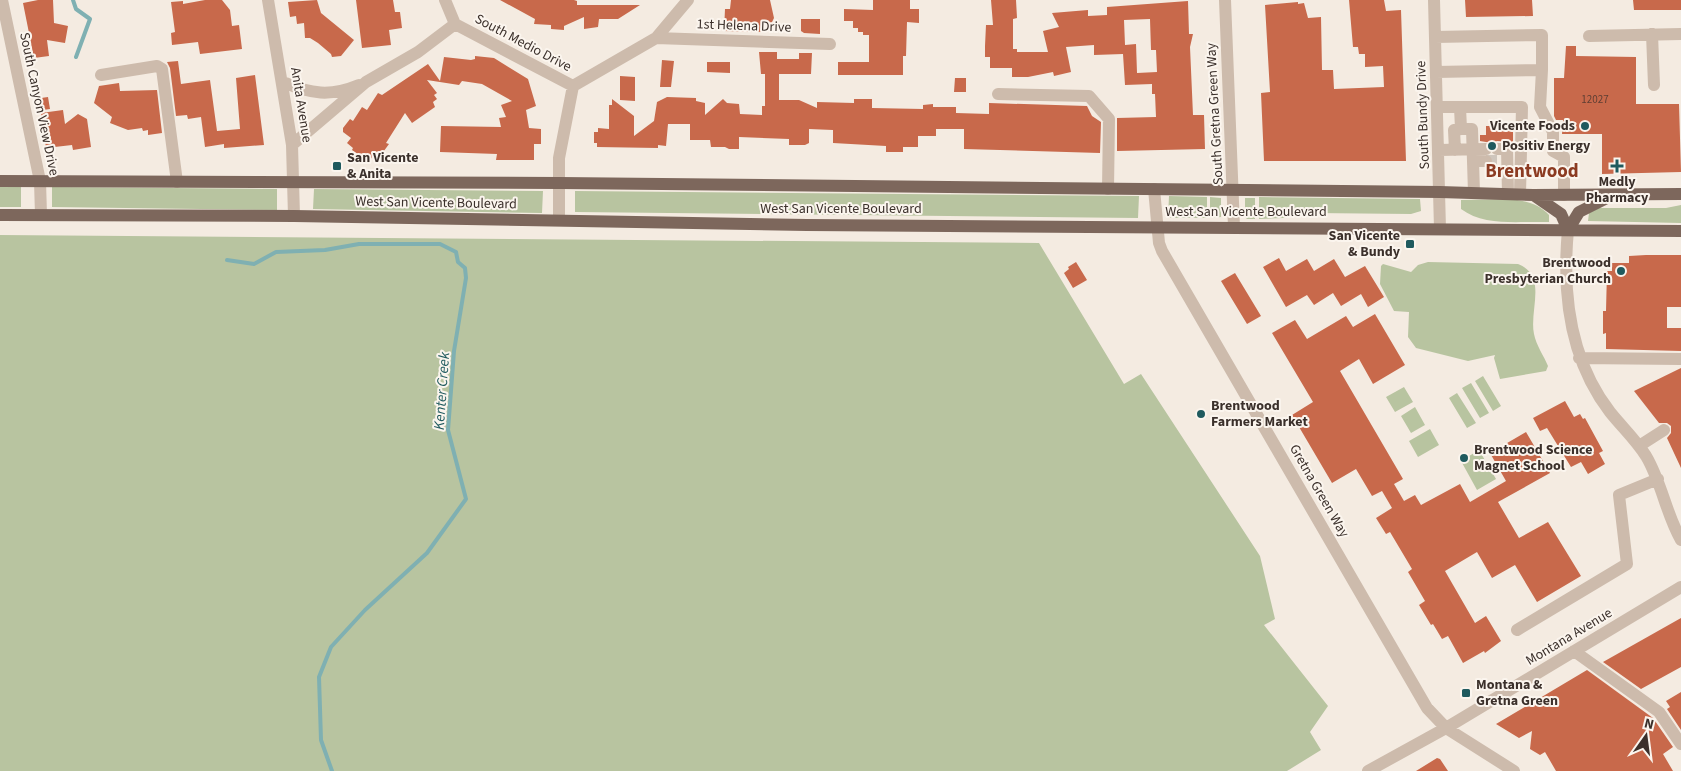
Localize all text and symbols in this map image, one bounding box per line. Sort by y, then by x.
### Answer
street label: South Medio Drive [471,9,575,77]
street label: 1st Helena Drive [696,14,792,38]
street label: South Canyon View Drive [14,31,64,178]
street label: South Gretna Green Way [1201,42,1229,186]
street label: South Bundy Drive [1411,60,1435,170]
street label: Anita Avenue [285,66,317,144]
house number: 12027 [1581,92,1609,107]
place label: Vicente Foods [1489,116,1575,136]
marker: Vicente Foods [1579,120,1591,132]
place label: Positiv Energy [1502,136,1591,156]
marker: Positiv Energy [1486,140,1498,152]
place label: San Vicente & Anita [347,148,418,184]
district label: Brentwood [1485,158,1579,185]
marker: San Vicente & Anita [331,160,343,172]
marker: Medly Pharmacy [1611,160,1623,172]
place label: Medly Pharmacy [1586,172,1649,208]
street label: West San Vicente Boulevard [355,192,517,214]
street label: West San Vicente Boulevard [760,199,922,219]
street label: West San Vicente Boulevard [1165,202,1327,222]
place label: San Vicente & Bundy [1329,226,1401,262]
marker: San Vicente & Bundy [1404,238,1416,250]
place label: Brentwood Presbyterian Church [1485,253,1611,289]
marker: Brentwood Presbyterian Church [1615,265,1627,277]
water label: Kenter Creek [429,350,455,431]
place label: Brentwood Farmers Market [1211,396,1308,432]
marker: Brentwood Farmers Market [1195,408,1207,420]
place label: Brentwood Science Magnet School [1474,440,1593,476]
street label: Gretna Green Way [1284,441,1354,542]
marker: Brentwood Science Magnet School [1458,452,1470,464]
street label: Montana Avenue [1522,603,1616,671]
place label: Montana & Gretna Green [1476,675,1558,711]
marker: Montana & Gretna Green [1460,687,1472,699]
north arrow [1621,711,1671,761]
text: N [1642,714,1656,735]

